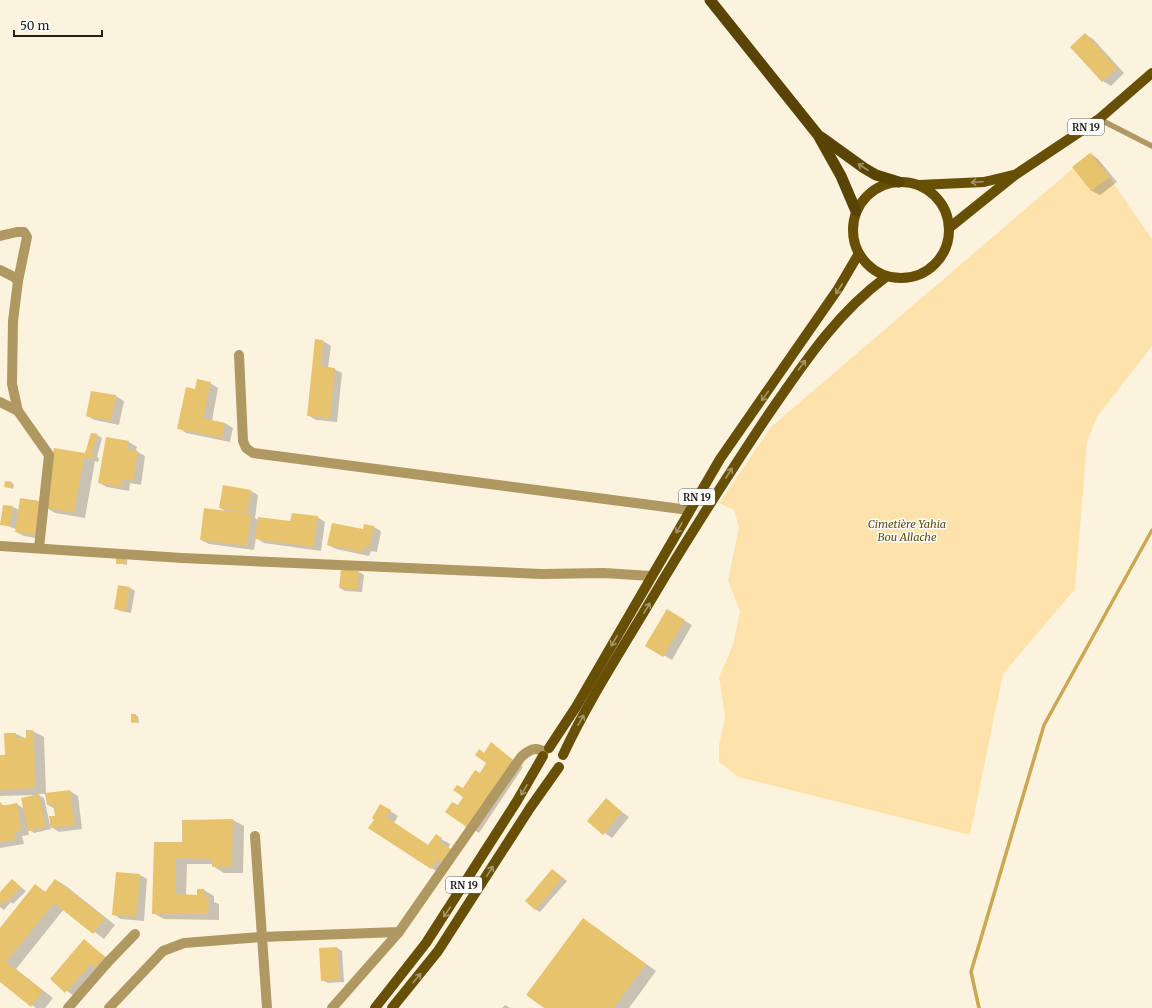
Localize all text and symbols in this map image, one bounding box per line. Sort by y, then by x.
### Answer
scale bar [14,12,102,38]
text: 50 m [20,18,49,33]
road number: RN 19 [1068,119,1104,135]
one-way arrow [858,163,869,171]
one-way arrow [971,178,984,186]
one-way arrow [835,283,843,294]
one-way arrow [798,360,806,371]
one-way arrow [761,390,769,401]
one-way arrow [726,467,734,479]
road number: RN 19 [679,489,715,505]
park label: Cimetière Yahia Bou Allache [868,517,946,544]
one-way arrow [674,522,682,534]
one-way arrow [643,602,651,614]
one-way arrow [609,635,617,647]
one-way arrow [577,714,585,726]
one-way arrow [519,784,527,796]
one-way arrow [486,866,494,877]
road number: RN 19 [446,877,482,893]
one-way arrow [443,906,451,917]
one-way arrow [412,973,421,983]

